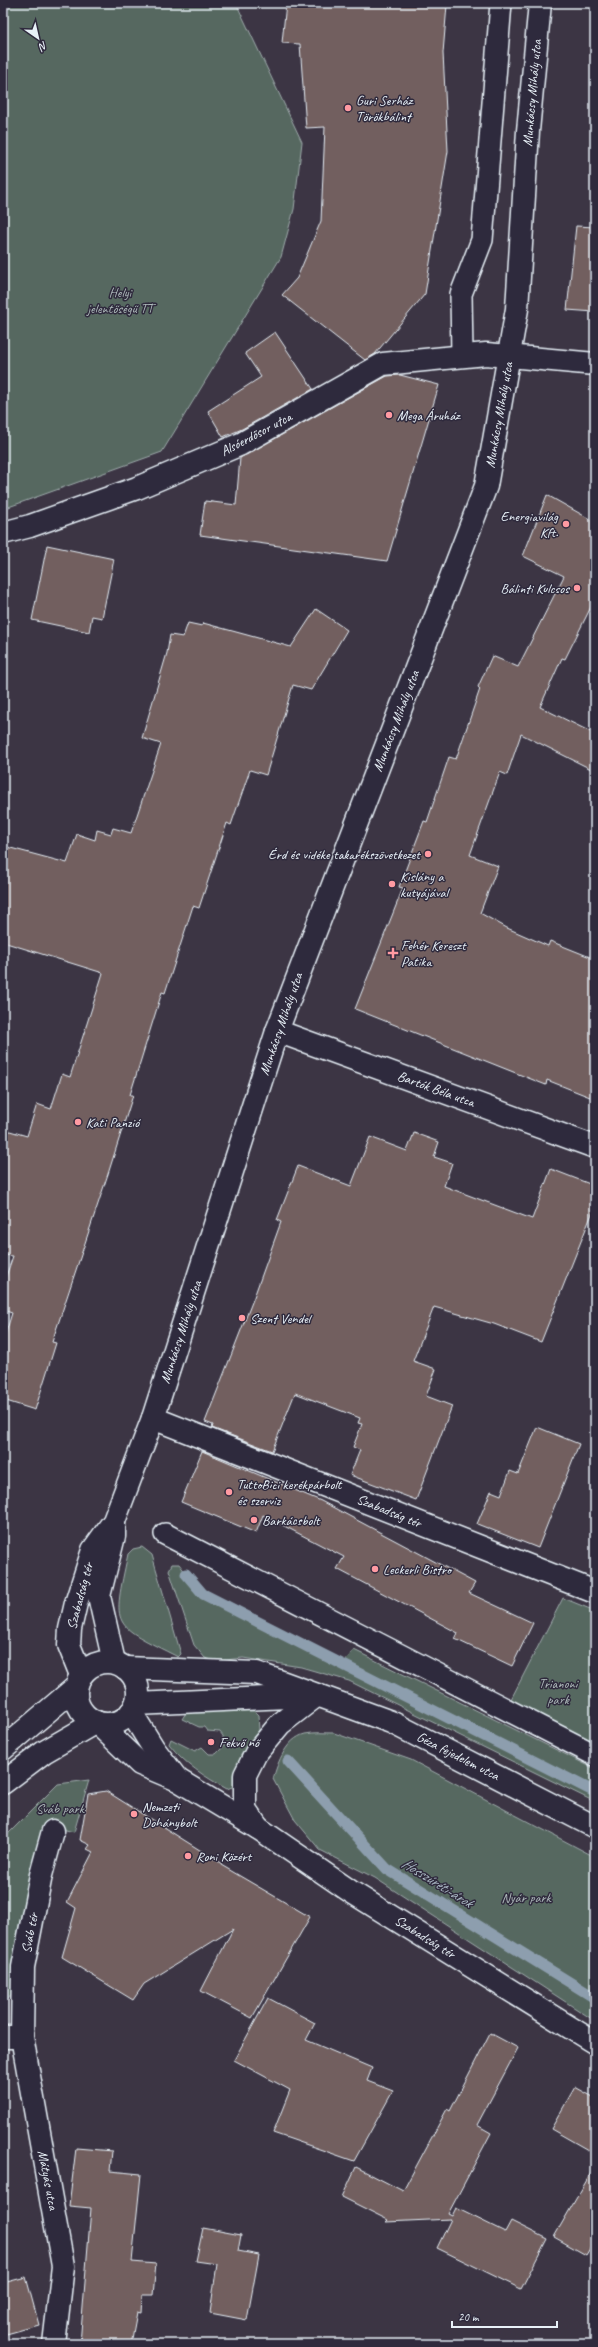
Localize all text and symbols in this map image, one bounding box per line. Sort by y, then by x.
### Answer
north arrow [18,18,58,58]
street label: Munkácsy Mihály utca [519,38,545,147]
text: N [35,39,50,55]
place label: Guri Serház Törökbálint [356,92,414,125]
marker: Guri Serház Törökbálint [343,103,353,113]
park label: Helyi jelentőségű TT [85,284,156,317]
street label: Munkácsy Mihály utca [481,360,517,469]
place label: Mega Áruház [397,407,461,424]
street label: Alsóerdősor utca [218,408,295,460]
marker: Mega Áruház [384,410,394,420]
place label: Energiavilág Kft. [501,508,559,541]
marker: Energiavilág Kft. [561,519,571,529]
place label: Bálinti Kulcsos [501,580,570,597]
marker: Bálinti Kulcsos [572,583,582,593]
street label: Munkácsy Mihály utca [369,667,424,774]
place label: Érd és vidéke takarékszövetkezet [268,846,421,863]
marker: Érd és vidéke takarékszövetkezet [423,849,433,859]
place label: Kislány a kutyájával [400,868,451,901]
marker: Kislány a kutyájával [387,879,397,889]
place label: Fehér Kereszt Patika [401,937,467,970]
marker: Fehér Kereszt Patika [388,948,398,958]
street label: Munkácsy Mihály utca [256,969,307,1077]
street label: Bartók Béla utca [395,1067,478,1111]
place label: Kati Panzió [86,1114,141,1131]
marker: Kati Panzió [73,1117,83,1127]
street label: Munkácsy Mihály utca [156,1277,206,1385]
place label: Szent Vendel [250,1310,313,1327]
marker: Szent Vendel [237,1313,247,1323]
place label: TuttoBici kerékpárbolt és szerviz [237,1476,343,1509]
marker: TuttoBici kerékpárbolt és szerviz [224,1487,234,1497]
street label: Szabadság tér [354,1490,426,1532]
place label: Barkácsbolt [262,1512,321,1529]
marker: Barkácsbolt [249,1515,259,1525]
street label: Szabadság tér [63,1559,98,1631]
place label: Leckerli Bistro [383,1561,453,1578]
marker: Leckerli Bistro [370,1564,380,1574]
park label: Trianoni park [539,1675,580,1708]
street label: Géza fejedelem utca [414,1728,503,1784]
place label: Fekvő nő [219,1734,261,1751]
marker: Fekvő nő [206,1737,216,1747]
place label: Nemzeti Dohánybolt [142,1798,198,1831]
park label: Sváb park [36,1800,86,1817]
marker: Nemzeti Dohánybolt [129,1809,139,1819]
place label: Roni Közért [196,1848,252,1865]
marker: Roni Közért [183,1851,193,1861]
water label: Hosszúréti-árok [398,1854,478,1914]
park label: Nyár park [501,1889,553,1906]
street label: Sváb tér [18,1910,43,1955]
street label: Szabadság tér [392,1912,460,1963]
street label: Mátyás utca [34,2149,62,2213]
scale bar [452,2303,557,2329]
text: 20 m [458,2309,480,2325]

